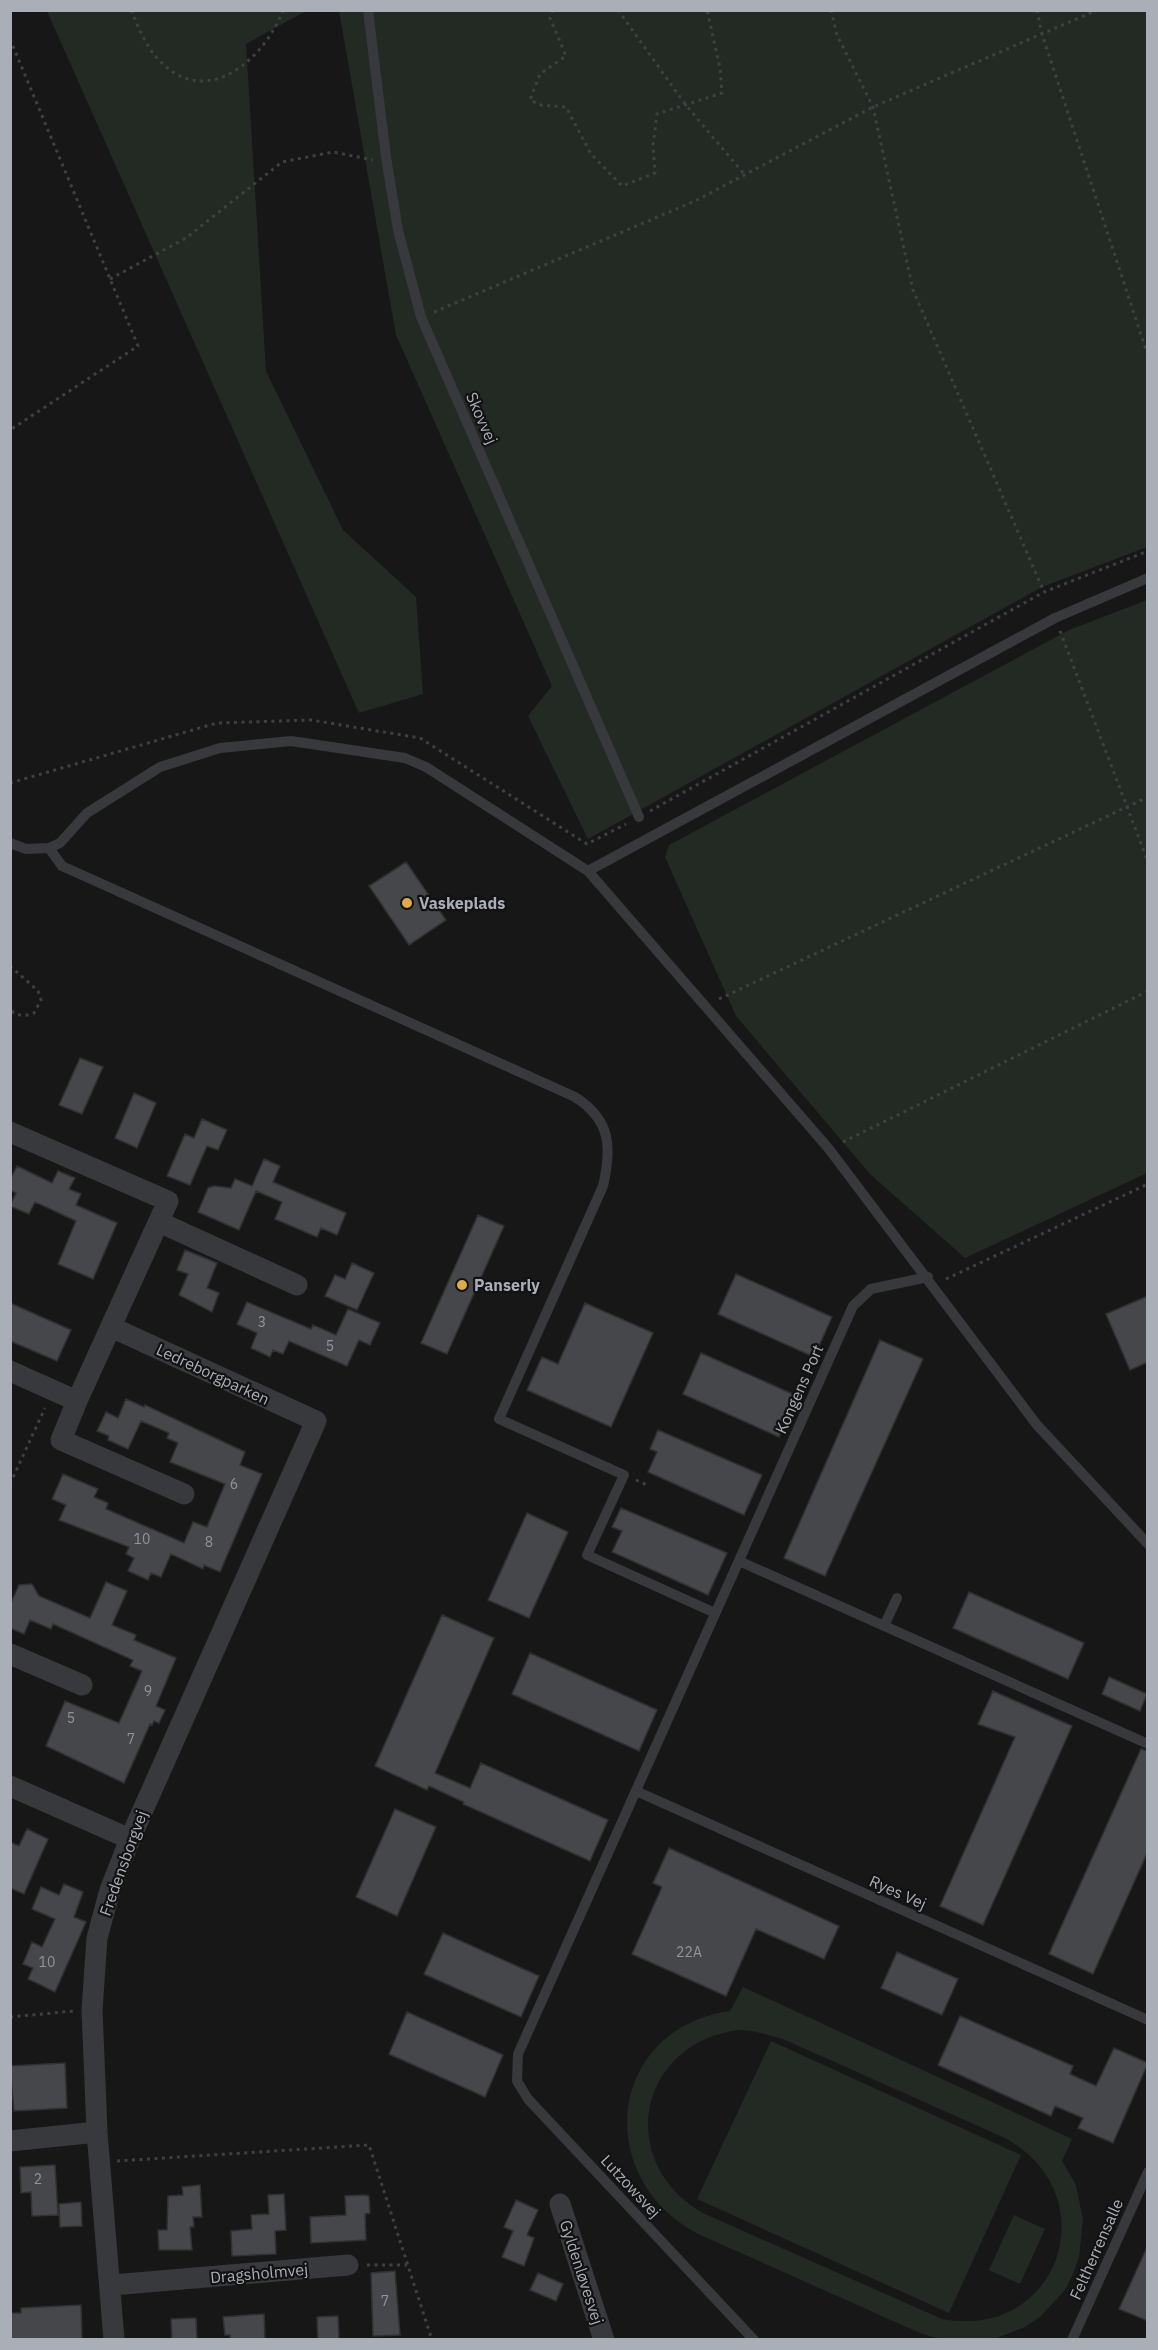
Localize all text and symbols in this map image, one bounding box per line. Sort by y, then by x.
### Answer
street label: Skovvej [462,389,502,447]
place label: Vaskeplads [419,893,505,913]
marker: Vaskeplads [400,896,414,910]
place label: Panserly [474,1275,540,1295]
marker: Panserly [455,1278,469,1292]
house number: 3 [258,1313,266,1331]
house number: 5 [326,1337,334,1355]
street label: Ledreborgparken [153,1339,273,1409]
street label: Kongens Port [770,1341,828,1437]
house number: 6 [230,1475,238,1493]
house number: 10 [134,1530,150,1548]
house number: 8 [205,1533,213,1551]
house number: 9 [144,1682,152,1700]
house number: 5 [67,1709,75,1727]
house number: 7 [127,1730,135,1748]
street label: Fredensborgvej [95,1807,151,1919]
street label: Ryes Vej [866,1871,930,1913]
house number: 22A [676,1943,702,1961]
house number: 10 [39,1953,55,1971]
street label: Lutzowsvej [597,2150,665,2222]
house number: 2 [34,2170,42,2188]
street label: Feltherrensalle [1065,2195,1127,2303]
street label: Gyldenløvesvej [556,2217,608,2327]
street label: Dragsholmvej [209,2259,309,2287]
house number: 7 [381,2292,389,2310]

